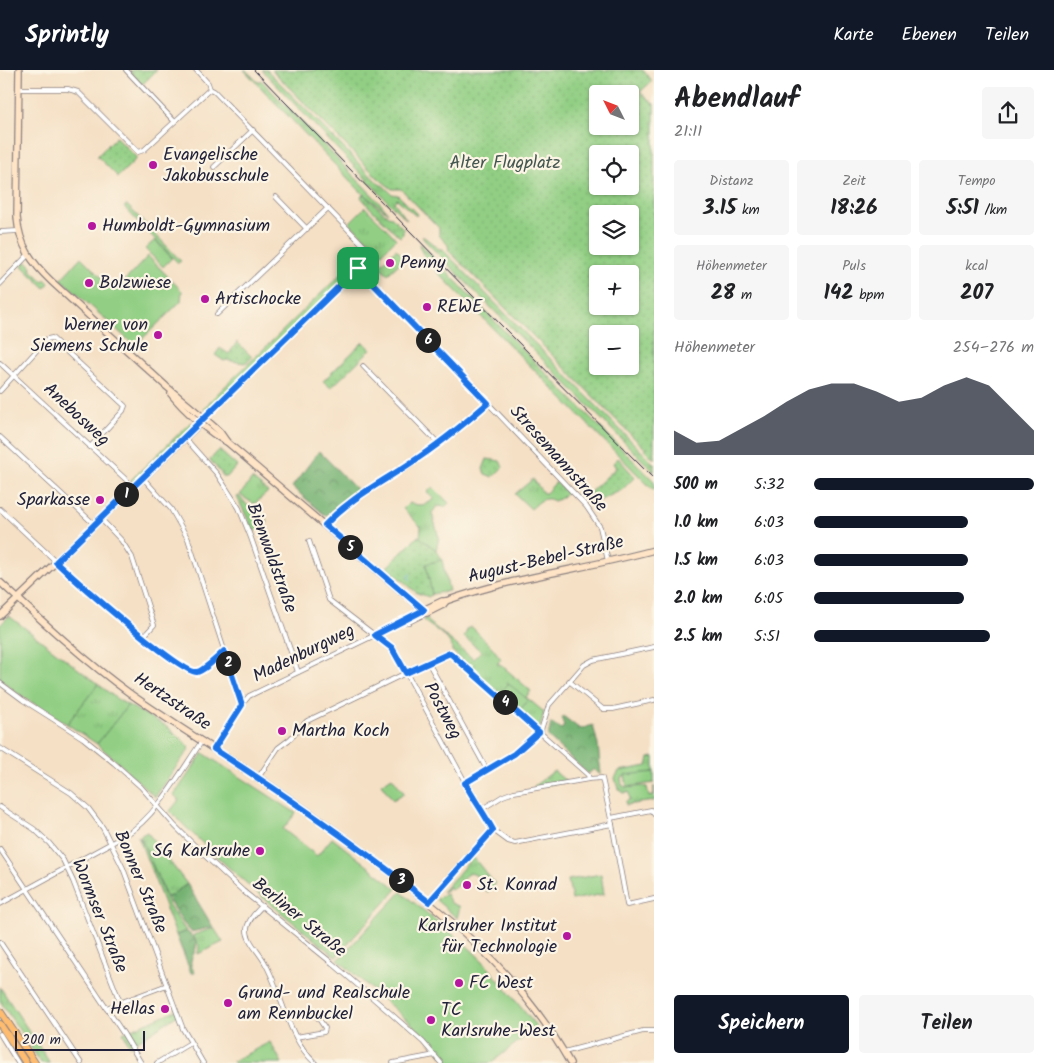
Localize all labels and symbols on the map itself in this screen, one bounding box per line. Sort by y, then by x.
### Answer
north arrow [589,85,639,135]
place label: Evangelische Jakobusschule [163,141,269,191]
park label: Alter Flugplatz [450,149,561,178]
marker: Evangelische Jakobusschule [147,159,159,171]
place label: Humboldt-Gymnasium [102,212,270,241]
marker: Humboldt-Gymnasium [86,220,98,232]
pin [337,247,379,289]
place label: Penny [400,249,446,278]
marker: Penny [384,257,396,269]
place label: Bolzwiese [99,269,171,298]
marker: Bolzwiese [83,277,95,289]
place label: Artischocke [215,285,301,314]
marker: Artischocke [199,293,211,305]
place label: REWE [437,293,483,322]
marker: REWE [421,301,433,313]
place label: Werner von Siemens Schule [31,311,148,361]
pin: 6 [416,328,440,352]
marker: Werner von Siemens Schule [152,329,164,341]
street label: Anebosweg [36,376,116,454]
street label: Stresemannstraße [502,399,614,519]
pin: 1 [114,482,138,506]
place label: Sparkasse [17,486,90,515]
marker: Sparkasse [94,494,106,506]
street label: Bienwaldstraße [238,499,304,617]
street label: August-Bebel-Straße [465,528,627,592]
pin: 5 [338,534,362,560]
street label: Madenburgweg [248,617,360,691]
pin: 2 [216,650,240,676]
street label: Hertzstraße [127,665,217,739]
street label: Postweg [415,677,469,745]
pin: 4 [492,690,518,714]
place label: Martha Koch [292,717,389,746]
marker: Martha Koch [276,725,288,737]
street label: Bonner Straße [105,826,175,938]
place label: SG Karlsruhe [153,837,250,866]
marker: SG Karlsruhe [254,845,266,857]
street label: Wormser Straße [63,854,135,978]
pin: 3 [388,868,414,892]
street label: Berliner Straße [245,871,353,965]
place label: St. Konrad [477,871,558,900]
marker: St. Konrad [461,879,473,891]
place label: Karlsruher Institut für Technologie [418,912,558,962]
marker: Karlsruher Institut für Technologie [561,930,573,942]
place label: FC West [469,969,534,998]
marker: FC West [453,977,465,989]
place label: Grund- und Realschule am Rennbuckel [238,979,410,1029]
place label: Hellas [110,995,155,1024]
place label: TC Karlsruhe-West [441,996,557,1046]
marker: Grund- und Realschule am Rennbuckel [222,997,234,1009]
marker: Hellas [159,1003,171,1015]
marker: TC Karlsruhe-West [425,1014,437,1026]
scale bar [15,1028,145,1051]

